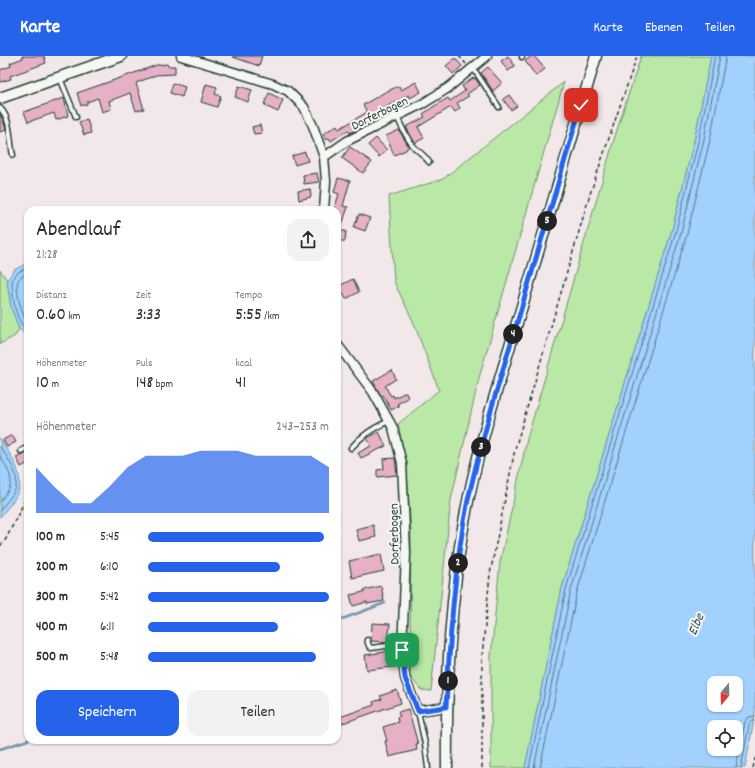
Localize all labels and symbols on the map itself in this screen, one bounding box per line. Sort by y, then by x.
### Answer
pin [564,88,598,122]
street label: Dorferbogen [348,92,412,136]
pin: 5 [537,211,557,231]
pin: 4 [503,324,523,344]
pin: 3 [471,437,491,457]
street label: Dorferbogen [385,503,406,565]
pin: 2 [448,553,468,573]
water label: Elbe [683,610,711,639]
pin [385,633,419,667]
pin: 1 [438,671,458,691]
north arrow [707,676,743,712]

